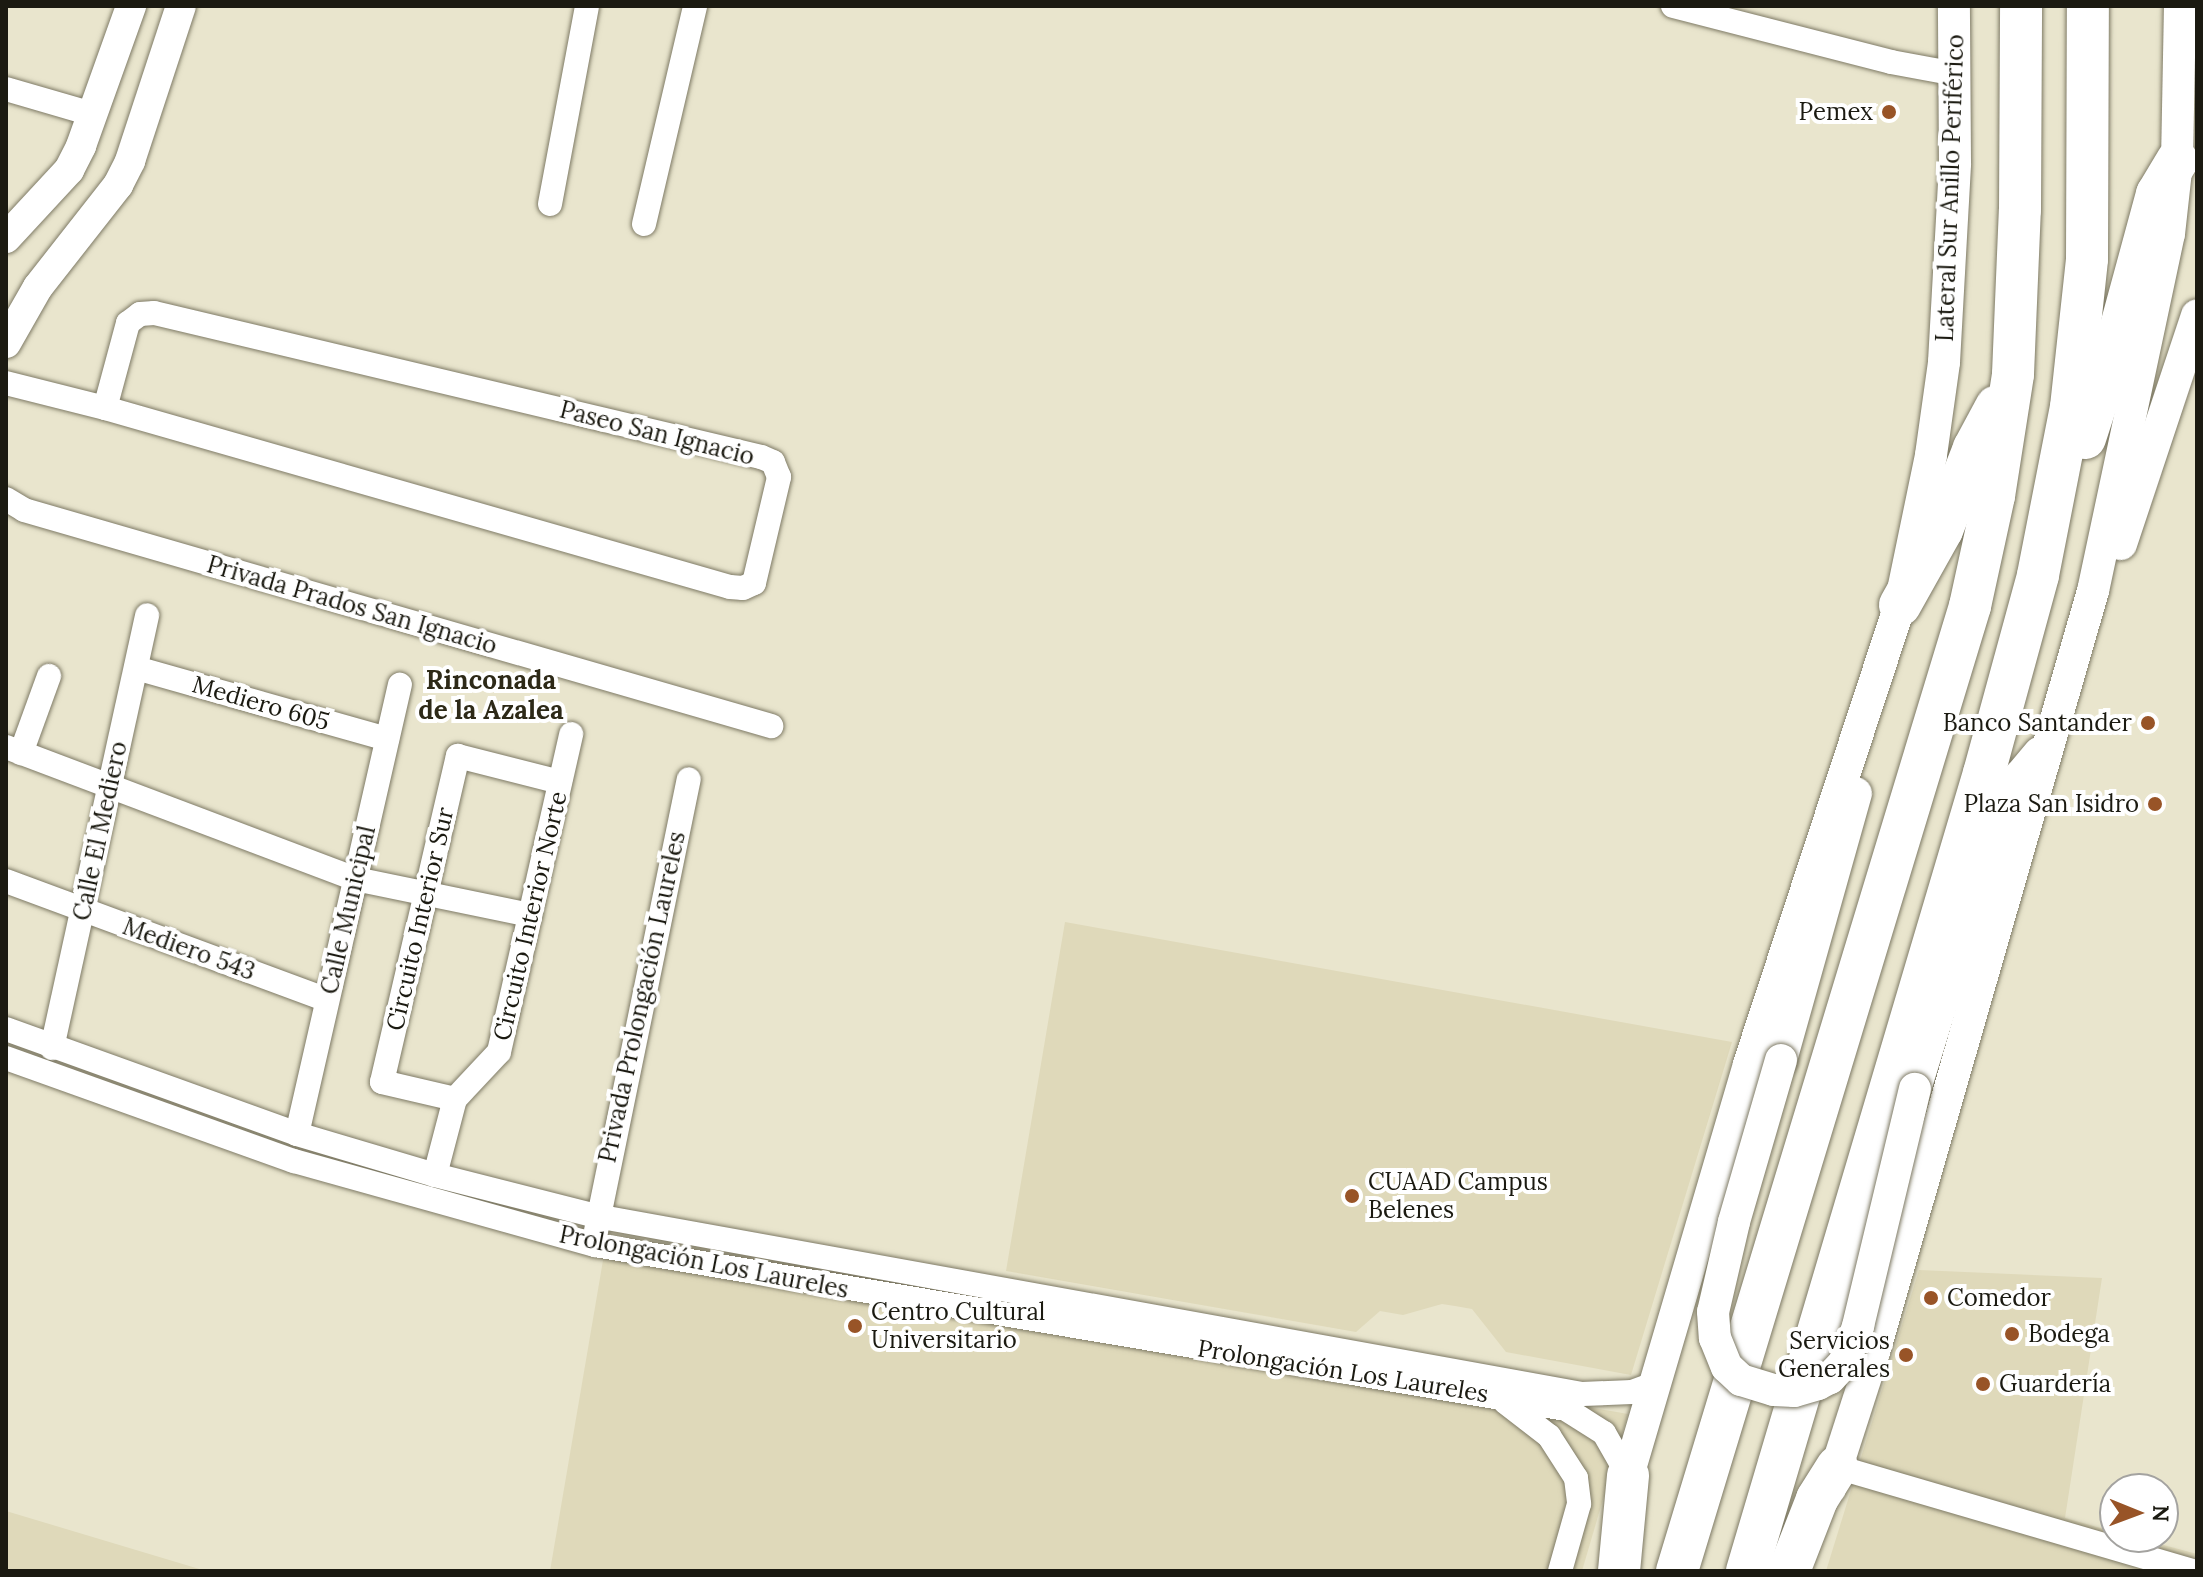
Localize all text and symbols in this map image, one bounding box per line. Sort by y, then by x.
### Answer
street label: Lateral Sur Anillo Periférico [1930,34,1970,342]
place label: Pemex [1799,98,1873,126]
marker: Pemex [1880,103,1898,121]
street label: Paseo San Ignacio [557,395,757,471]
street label: Privada Prados San Ignacio [204,550,500,660]
district label: Rinconada de la Azalea [418,664,564,726]
street label: Mediero 605 [189,670,333,736]
place label: Banco Santander [1943,709,2132,737]
marker: Banco Santander [2139,714,2157,732]
street label: Calle El Mediero [67,739,133,923]
street label: Circuito Interior Norte [487,789,573,1043]
place label: Plaza San Isidro [1964,790,2139,818]
marker: Plaza San Isidro [2146,795,2164,813]
street label: Circuito Interior Sur [380,805,460,1033]
street label: Calle Municipal [315,823,381,997]
street label: Privada Prolongación Laureles [593,829,691,1165]
street label: Mediero 543 [119,912,259,986]
place label: CUAAD Campus Belenes [1368,1168,1548,1224]
marker: CUAAD Campus Belenes [1343,1187,1361,1205]
street label: Prolongación Los Laureles [557,1220,851,1304]
place label: Comedor [1947,1284,2051,1312]
marker: Comedor [1922,1289,1940,1307]
place label: Centro Cultural Universitario [871,1298,1045,1354]
marker: Centro Cultural Universitario [846,1317,864,1335]
place label: Bodega [2028,1320,2110,1348]
marker: Bodega [2003,1325,2021,1343]
place label: Servicios Generales [1778,1327,1890,1383]
street label: Prolongación Los Laureles [1195,1334,1491,1408]
marker: Servicios Generales [1897,1346,1915,1364]
place label: Guardería [1999,1370,2111,1398]
marker: Guardería [1974,1375,1992,1393]
north arrow [2099,1473,2179,1553]
text: N [2147,1505,2175,1522]

